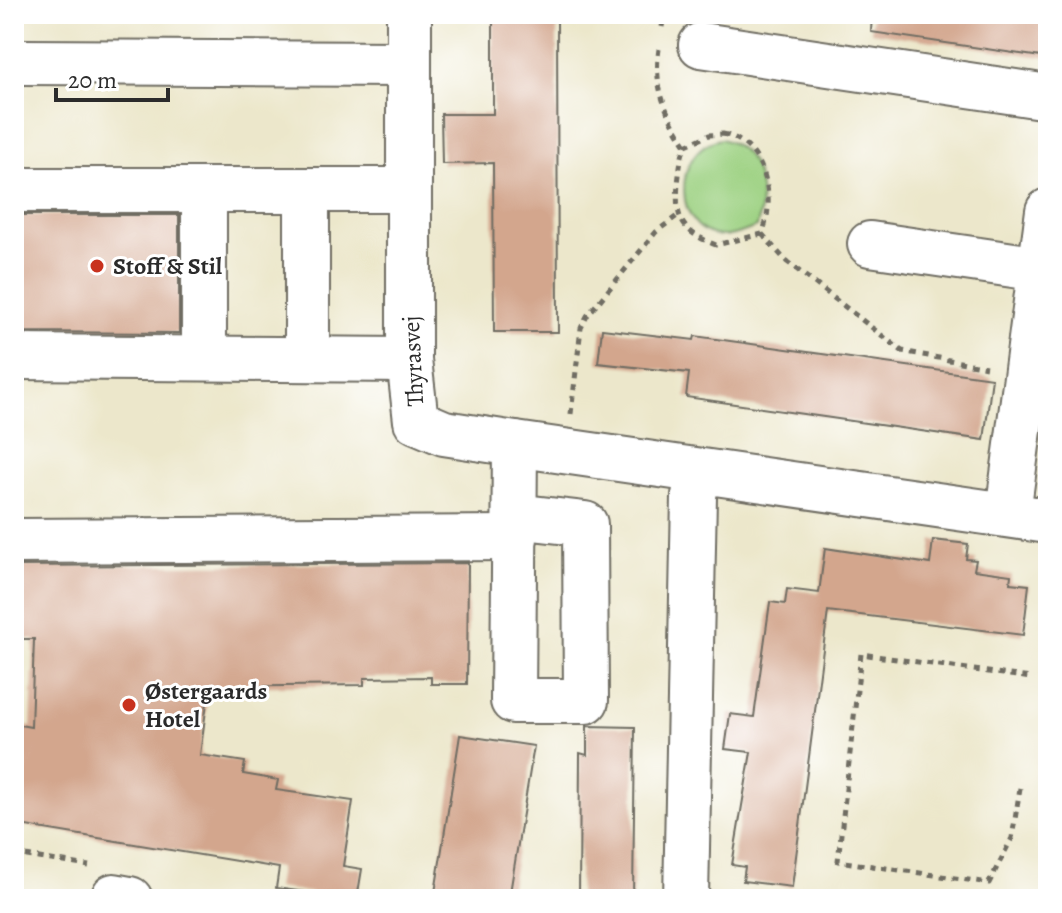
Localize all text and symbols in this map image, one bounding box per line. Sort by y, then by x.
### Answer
scale bar [56,52,168,102]
text: 20 m [68,64,117,96]
place label: Stoff & Stil [113,250,223,282]
marker: Stoff & Stil [88,257,106,275]
street label: Thyrasvej [395,315,431,407]
place label: Østergaards Hotel [145,675,267,735]
marker: Østergaards Hotel [120,696,138,714]

